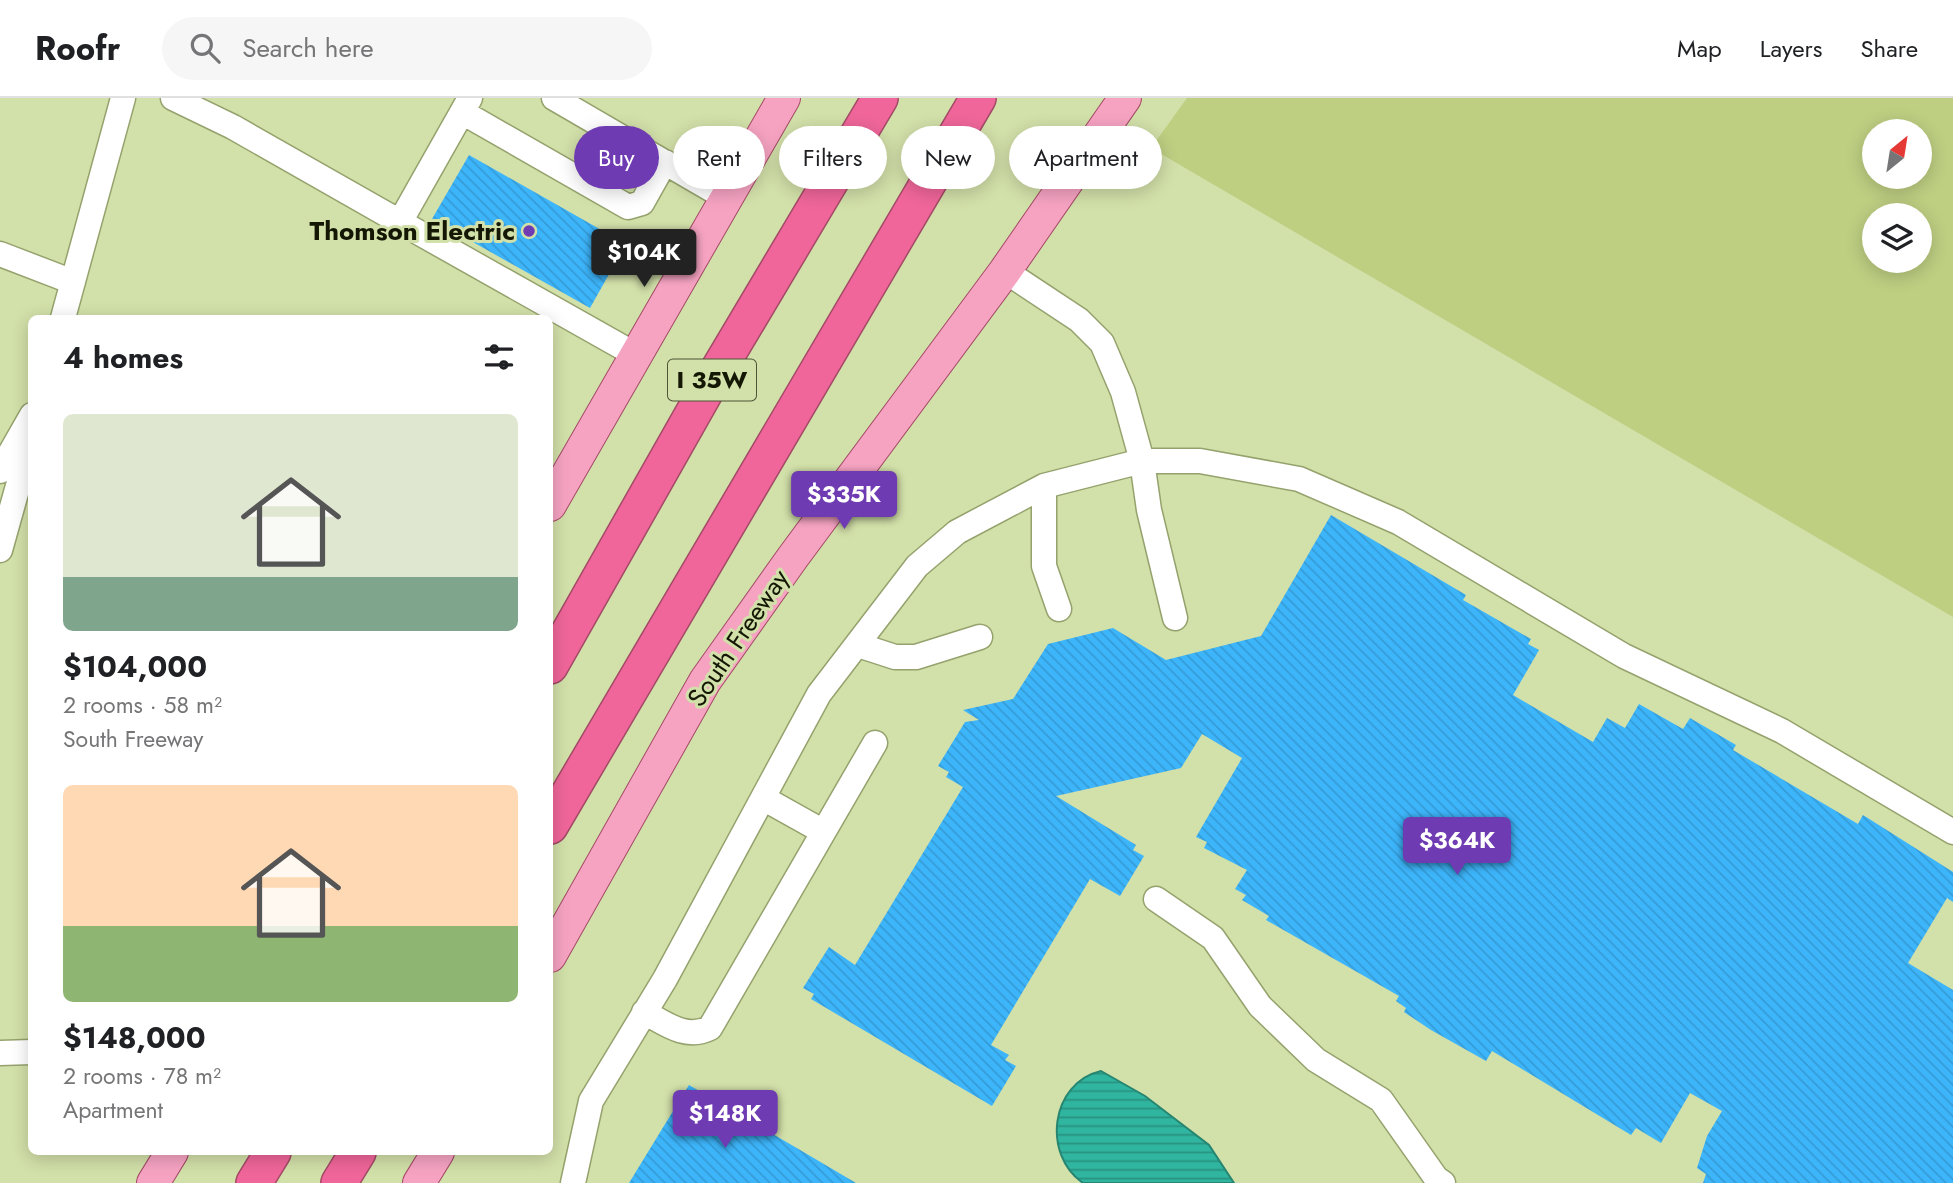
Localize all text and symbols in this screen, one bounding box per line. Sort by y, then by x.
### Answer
search box [162,17,652,80]
text: Roofr [35,25,120,72]
icon: search [186,29,224,67]
text: Search here [242,29,374,67]
text: Map [1677,31,1722,66]
text: Layers [1760,31,1822,66]
text: Share [1860,31,1918,66]
north arrow [1862,119,1932,189]
map controls [1862,119,1932,273]
chip: Buy [574,126,659,189]
chip: Rent [673,126,765,189]
chip: Filters [779,126,887,189]
chip: New [901,126,995,189]
chip: Apartment [1009,126,1162,189]
button: layers [1862,203,1932,273]
place label: Thomson Electric [310,212,515,250]
marker: Thomson Electric [521,223,537,239]
pin: $104K [595,230,693,289]
text: $104K [607,235,681,269]
text: 4 homes [63,336,183,379]
icon: filters [480,338,518,376]
road number: I 35W [668,360,756,400]
icon: home [228,459,354,585]
pin: $335K [795,472,893,531]
text: $335K [807,477,881,511]
street label: South Freeway [678,561,798,714]
text: $104,000 [63,645,207,688]
text: 2 rooms · 58 m² [63,688,222,722]
text: South Freeway [63,722,203,756]
pin: $364K [1408,818,1506,877]
text: $364K [1419,823,1495,857]
icon: home [228,830,354,956]
text: $148,000 [63,1016,206,1059]
text: 2 rooms · 78 m² [63,1059,221,1093]
pin: $148K [676,1090,774,1150]
text: Apartment [63,1093,163,1127]
text: $148K [689,1096,761,1130]

